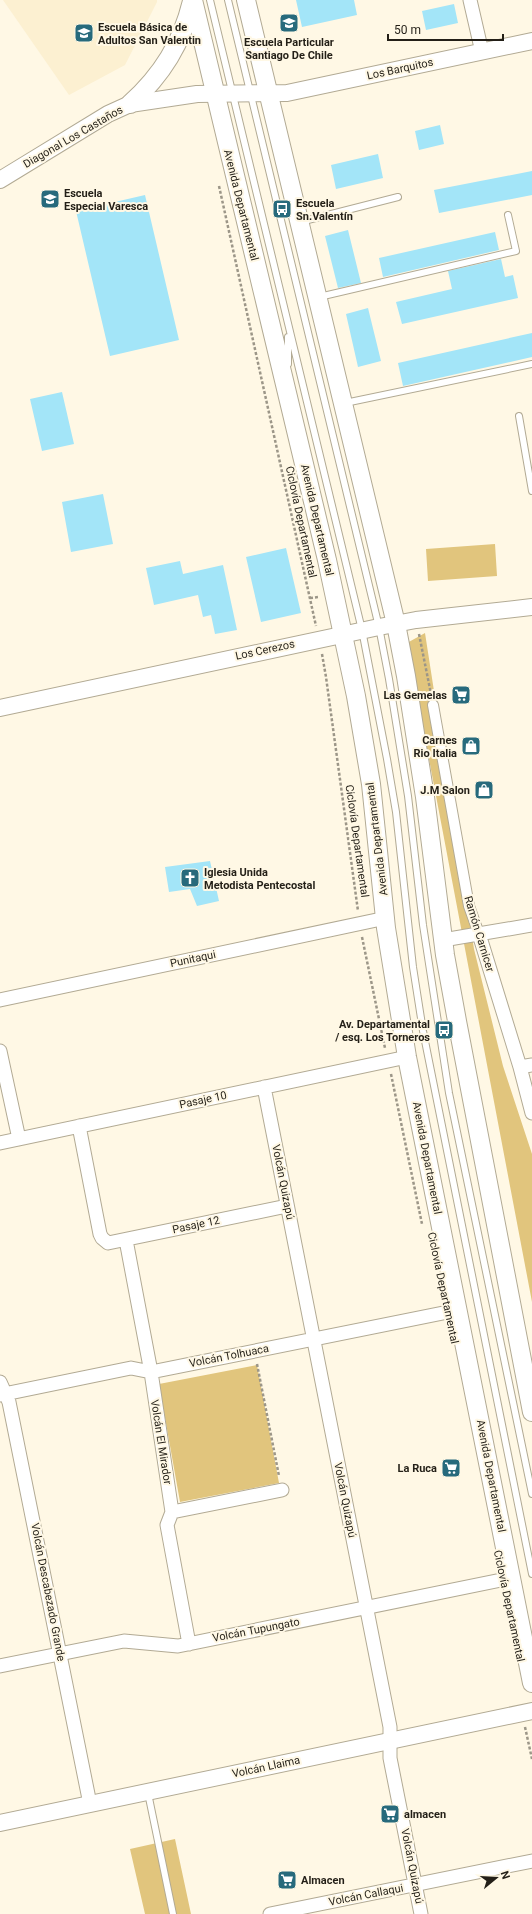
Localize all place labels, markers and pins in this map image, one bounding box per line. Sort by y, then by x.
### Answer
school or university icon: Escuela Particular Santiago De Chile [278,12,300,34]
place label: Escuela Básica de Adultos San Valentin [98,21,201,47]
school or university icon: Escuela Básica de Adultos San Valentin [73,22,95,44]
place label: Escuela Particular Santiago De Chile [244,36,334,62]
place label: Escuela Especial Varesca [64,187,148,213]
school or university icon: Escuela Especial Varesca [39,188,61,210]
place label: Escuela Sn.Valentín [296,197,353,223]
bus stop icon: Escuela Sn.Valentín [271,198,293,220]
supermarket icon: Las Gemelas [450,684,472,706]
place label: Las Gemelas [383,689,447,702]
place label: Carnes Rio Italia [414,734,457,760]
shop icon: Carnes Rio Italia [460,735,482,757]
shop icon: J.M Salon [473,779,495,801]
place label: J.M Salon [420,784,470,797]
place label: Iglesia Unida Metodista Pentecostal [204,866,315,892]
church icon: Iglesia Unida Metodista Pentecostal [179,867,201,889]
place label: Av. Departamental / esq. Los Torneros [334,1018,430,1044]
bus stop icon: Av. Departamental / esq. Los Torneros [433,1019,455,1041]
supermarket icon: La Ruca [440,1457,462,1479]
place label: La Ruca [398,1462,437,1475]
supermarket icon: almacen [379,1803,401,1825]
place label: almacen [404,1808,446,1821]
supermarket icon: Almacen [276,1869,298,1891]
place label: Almacen [301,1874,345,1887]

